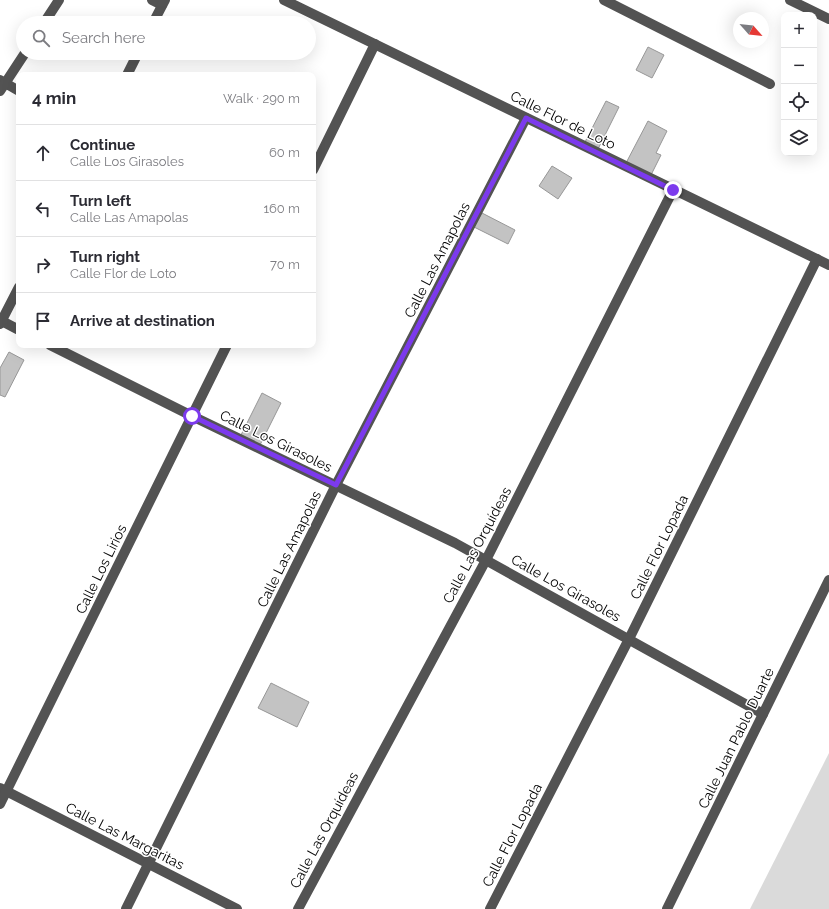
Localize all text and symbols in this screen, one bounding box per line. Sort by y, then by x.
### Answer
north arrow [733,12,769,48]
map controls [781,12,817,156]
button: + [781,12,817,48]
search box [16,16,316,60]
icon: search [30,27,52,49]
text: Search here [62,29,145,47]
button: − [781,48,817,84]
button: locate [781,84,817,120]
text: 4 min [32,88,76,108]
street label: Calle Flor de Loto [508,88,618,152]
text: Walk · 290 m [223,91,300,106]
button: layers [781,120,817,156]
text: Continue [70,136,135,154]
icon: ahead [32,142,54,164]
text: 60 m [269,145,300,160]
text: Calle Los Girasoles [70,154,184,169]
route end [664,181,682,199]
text: Turn left [70,192,131,210]
icon: left [32,198,54,220]
street label: Calle Las Amapolas [401,199,473,320]
text: 160 m [263,201,300,216]
text: Calle Las Amapolas [70,210,188,225]
text: Turn right [70,248,140,266]
icon: right [32,254,54,276]
text: 70 m [270,257,300,272]
text: Calle Flor de Loto [70,266,177,281]
icon: arrive [32,310,54,332]
text: Arrive at destination [70,312,215,330]
route start [183,407,201,425]
street label: Calle Los Girasoles [217,407,335,475]
street label: Calle Las Orquídeas [440,484,515,606]
street label: Calle Las Amapolas [254,488,324,610]
street label: Calle Flor Lopada [627,492,691,602]
street label: Calle Los Lirios [72,521,130,616]
street label: Calle Los Girasoles [508,551,624,625]
street label: Calle Juan Pablo Duarte [695,665,777,811]
street label: Calle Las Orquídeas [287,769,362,891]
street label: Calle Flor Lopada [479,781,545,889]
street label: Calle Las Margaritas [63,799,187,873]

